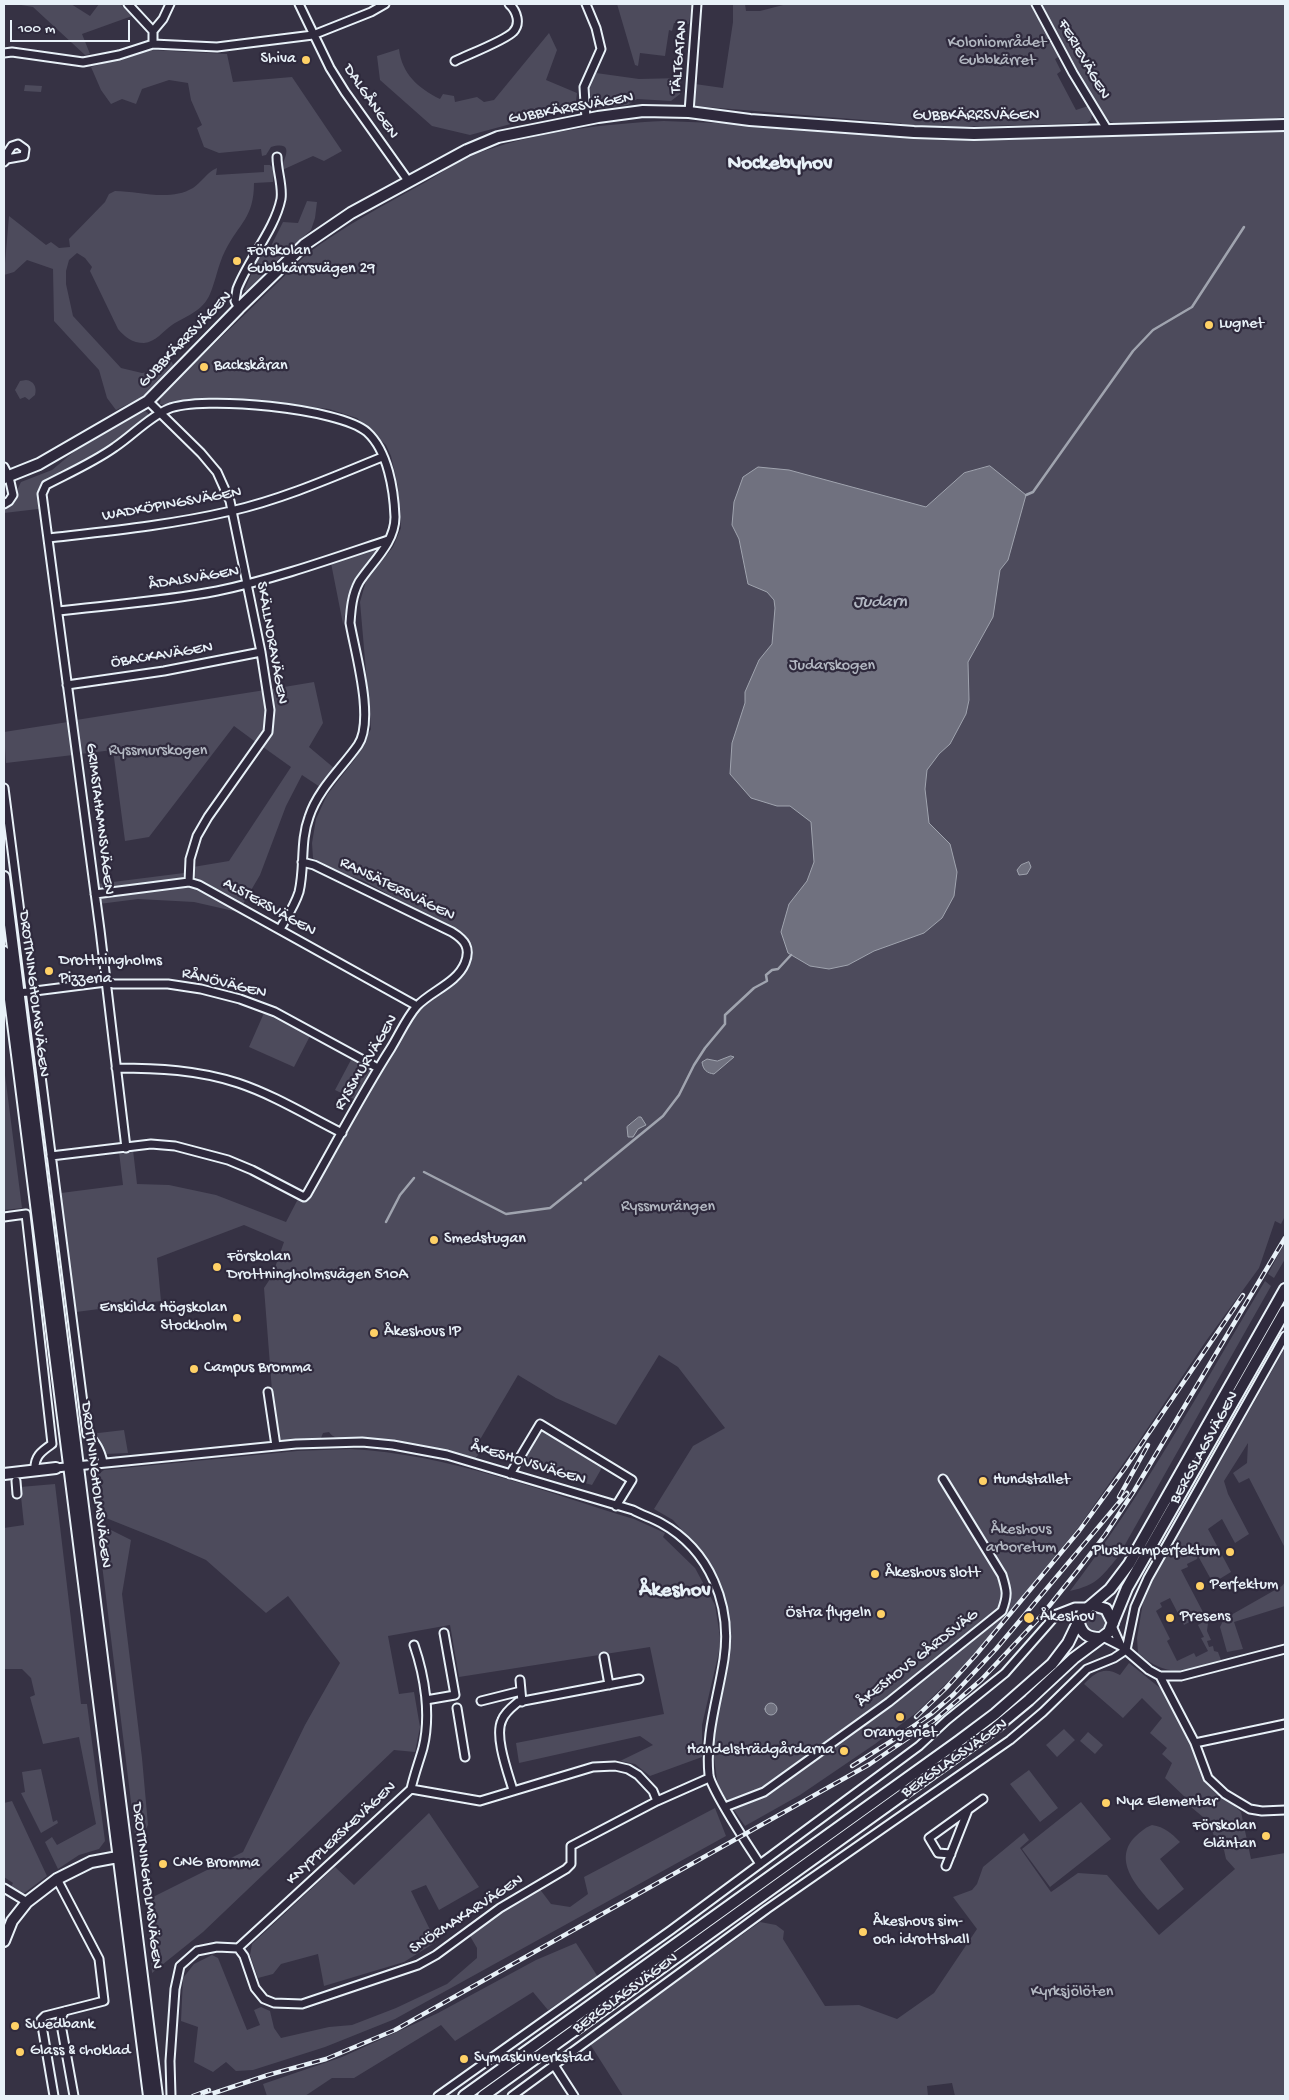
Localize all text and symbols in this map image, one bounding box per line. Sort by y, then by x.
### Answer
scale bar [12,10,132,42]
street label: FERIEVÄGEN [1052,17,1114,103]
text: 100 m [18,20,55,38]
street label: TÄLTGATAN [667,20,693,94]
park label: Koloniområdet Gubbkärret [948,34,1046,72]
place label: Shiva [261,50,296,70]
marker: Shiva [300,54,312,66]
street label: DALGÅNGEN [338,61,402,143]
street label: GUBBKÄRRSVÄGEN [507,89,635,129]
street label: GUBBKÄRRSVÄGEN [913,107,1039,127]
district label: Nockebyhov [728,152,832,178]
place label: Förskolan Gubbkärrsvägen 29 [247,242,375,280]
marker: Förskolan Gubbkärrsvägen 29 [231,255,243,267]
street label: GUBBKÄRRSVÄGEN [135,288,237,392]
place label: Lugnet [1219,315,1264,335]
marker: Lugnet [1203,319,1215,331]
place label: Backskåran [214,357,288,377]
marker: Backskåran [198,361,210,373]
street label: WADKÖPINGSVÄGEN [101,483,243,527]
street label: ÅDALSVÄGEN [147,562,241,596]
street label: SKÄLLNORAVÄGEN [251,580,291,706]
water label: Judarn [853,592,907,614]
street label: ÖBACKAVÄGEN [110,638,214,674]
park label: Judarskogen [789,657,875,677]
street label: GRIMSTAHAMNSVÄGEN [80,742,118,896]
park label: Ryssmurskogen [109,742,207,762]
street label: RANSÄTERSVÄGEN [336,854,458,926]
street label: ALSTERSVÄGEN [219,875,319,941]
street label: DROTTNINGHOLMSVÄGEN [13,910,53,1078]
place label: Drottningholms Pizzeria [59,952,162,990]
street label: RÅNÖVÄGEN [180,964,268,1004]
marker: Drottningholms Pizzeria [43,965,55,977]
street label: RYSSMURVÄGEN [331,1012,403,1114]
park label: Ryssmurängen [621,1198,715,1218]
place label: Smedstugan [444,1230,526,1250]
marker: Smedstugan [428,1234,440,1246]
place label: Förskolan Drottningholmsvägen 510A [227,1248,408,1286]
marker: Förskolan Drottningholmsvägen 510A [211,1261,223,1273]
place label: Enskilda Högskolan Stockholm [99,1299,227,1337]
marker: Enskilda Högskolan Stockholm [231,1312,243,1324]
place label: Åkeshovs IP [384,1323,461,1343]
marker: Åkeshovs IP [368,1327,380,1339]
place label: Campus Bromma [204,1359,312,1379]
marker: Campus Bromma [188,1363,200,1375]
street label: BERGSLAGSVÄGEN [1166,1388,1244,1508]
street label: DROTTNINGHOLMSVÄGEN [75,1401,115,1569]
street label: ÅKESHOVSVÄGEN [468,1437,588,1491]
place label: Hundstallet [993,1471,1070,1491]
marker: Hundstallet [977,1475,989,1487]
park label: Åkeshovs arboretum [986,1521,1056,1559]
place label: Pluskvamperfektum [1092,1542,1220,1562]
marker: Pluskvamperfektum [1224,1546,1236,1558]
place label: Åkeshovs slott [885,1564,980,1584]
marker: Åkeshovs slott [869,1568,881,1580]
place label: Perfektum [1210,1576,1278,1596]
district label: Åkeshov [639,1579,711,1605]
marker: Perfektum [1194,1580,1206,1592]
place label: Östra flygeln [786,1604,871,1624]
street label: ÅKESHOVS GÅRDSVÄG [853,1606,983,1712]
marker: Östra flygeln [875,1608,887,1620]
place label: Åkeshov [1040,1608,1095,1628]
place label: Presens [1180,1608,1230,1628]
marker: Åkeshov [1022,1611,1036,1625]
marker: Presens [1164,1612,1176,1624]
marker: Orangeriet [894,1711,906,1723]
street label: BERGSLAGSVÄGEN [898,1715,1012,1803]
place label: Orangeriet [863,1724,937,1744]
place label: Handelsträdgårdarna [687,1741,834,1761]
marker: Handelsträdgårdarna [838,1745,850,1757]
street label: KNYPPLERSKEVÄGEN [283,1778,401,1890]
place label: Nya Elementar [1116,1793,1217,1813]
marker: Nya Elementar [1100,1797,1112,1809]
street label: DROTTNINGHOLMSVÄGEN [126,1802,166,1970]
place label: Förskolan Gläntan [1192,1817,1256,1855]
marker: Förskolan Gläntan [1260,1830,1272,1842]
place label: CNG Bromma [173,1854,260,1874]
marker: CNG Bromma [157,1858,169,1870]
street label: SNÖRMAKARVÄGEN [406,1871,528,1959]
place label: Åkeshovs sim- och idrottshall [873,1913,969,1951]
marker: Åkeshovs sim- och idrottshall [857,1926,869,1938]
street label: BERGSLAGSVÄGEN [570,1949,682,2039]
park label: Kyrksjölöten [1031,1983,1113,2003]
place label: Swedbank [25,2016,95,2036]
marker: Swedbank [9,2020,21,2032]
place label: Glass & choklad [30,2042,130,2062]
marker: Glass & choklad [14,2046,26,2058]
place label: Symaskinverkstad [474,2049,592,2069]
marker: Symaskinverkstad [458,2053,470,2065]

